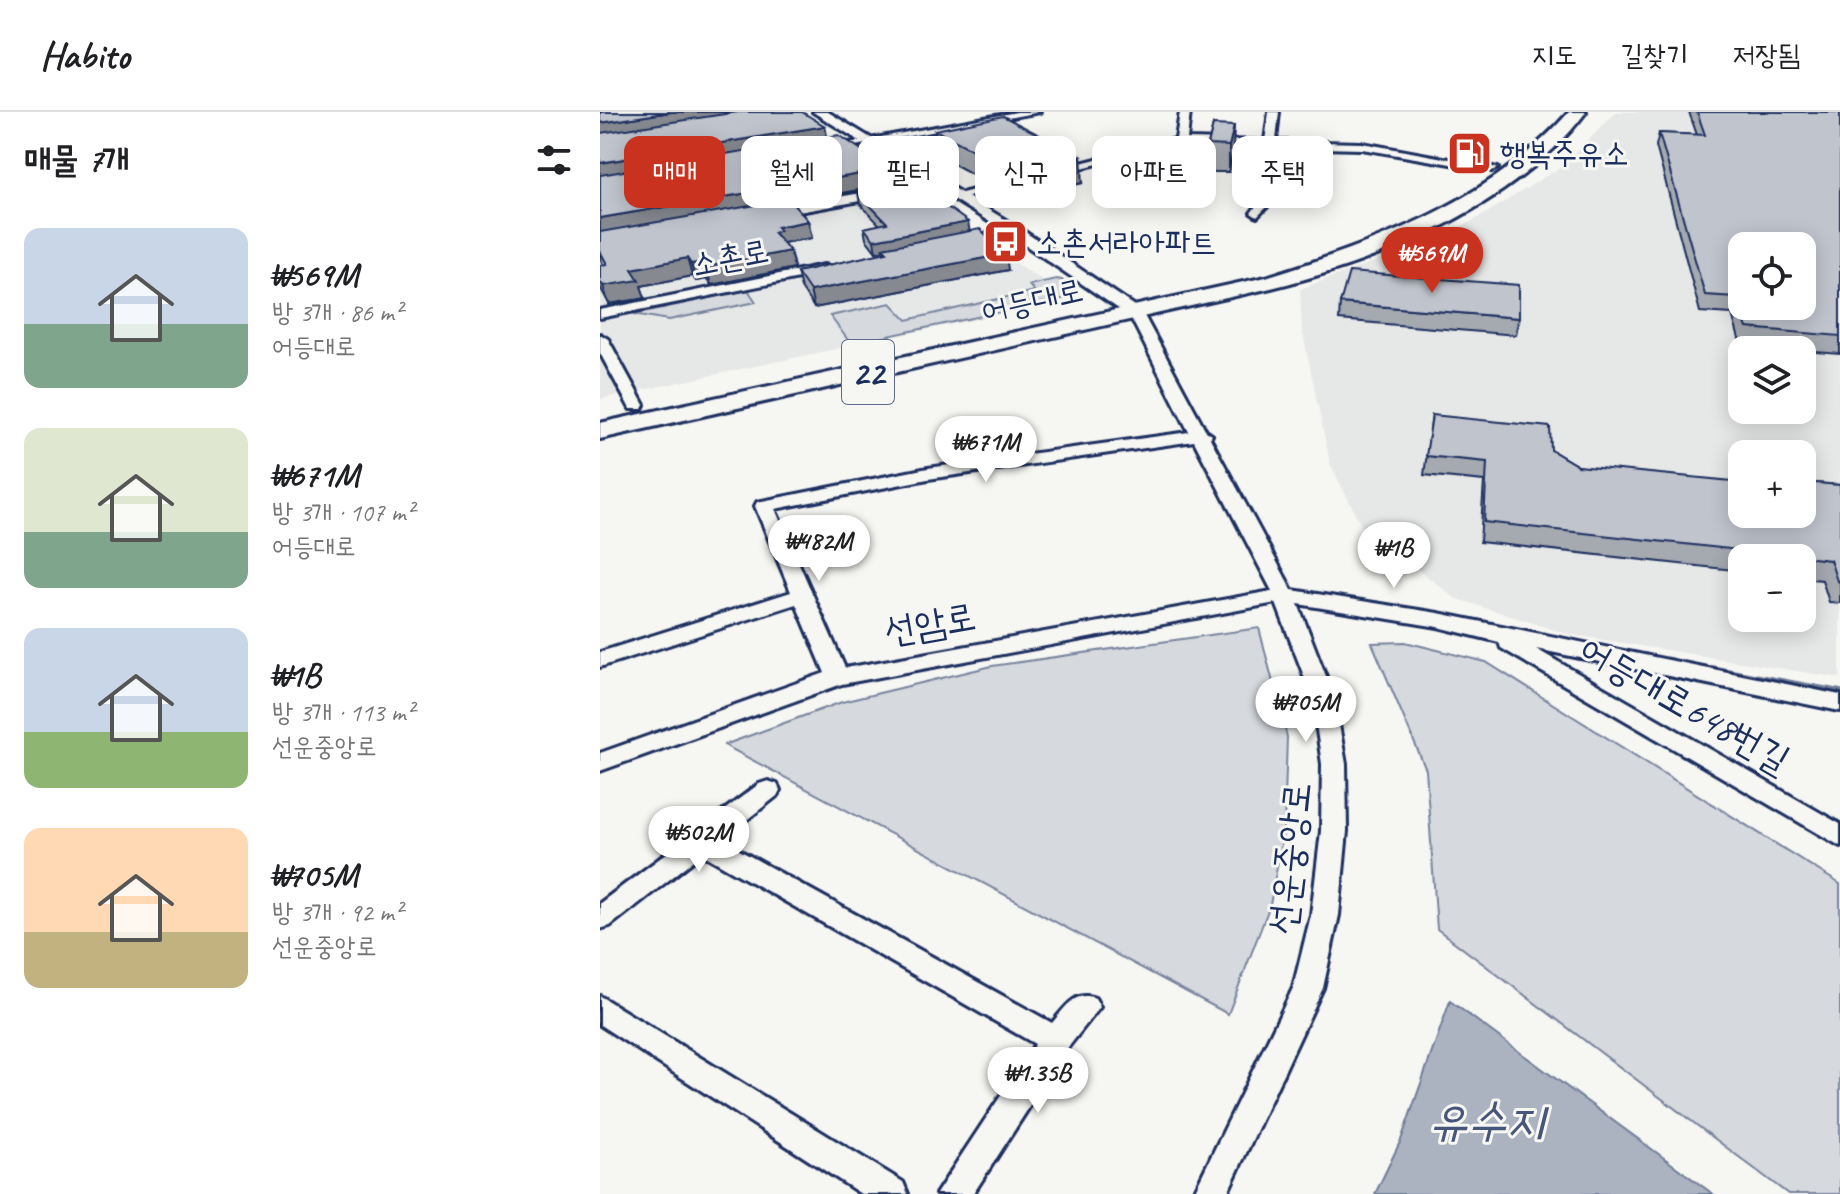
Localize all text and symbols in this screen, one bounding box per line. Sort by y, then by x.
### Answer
text: Habito [40,32,129,79]
text: 지도 [1532,37,1577,72]
text: 길찾기 [1621,37,1688,72]
text: 저장됨 [1732,37,1800,72]
fuel station icon: 행복주유소 [1445,129,1493,177]
place label: 행복주유소 [1500,133,1629,174]
chip: 매매 [624,136,725,208]
chip: 월세 [741,136,842,208]
chip: 필터 [858,136,959,208]
chip: 신규 [975,136,1076,208]
chip: 아파트 [1092,136,1216,208]
chip: 주택 [1232,136,1333,208]
text: 매물 7개 [24,138,129,181]
icon: filters [532,138,576,182]
bus stop icon: 소촌서라아파트 [981,218,1029,266]
place label: 소촌서라아파트 [1036,222,1216,263]
pin: ₩569M [1376,227,1488,295]
street label: 소촌로 [688,230,772,285]
map controls [1728,232,1816,632]
button: locate [1728,232,1816,320]
text: ₩569M [1399,236,1465,269]
text: ₩569M [272,253,358,296]
icon: home [88,260,184,356]
street label: 어등대로 [977,269,1087,332]
text: 방 3개 · 86 m² [272,296,402,329]
text: 어등대로 [272,330,356,363]
button: layers [1728,336,1816,424]
road number: 22 [842,340,894,404]
pin: ₩671M [930,416,1042,484]
text: ₩671M [953,425,1019,458]
button: + [1728,440,1816,528]
text: ₩671M [272,453,359,496]
icon: home [88,460,184,556]
text: 방 3개 · 107 m² [272,496,414,529]
pin: ₩482M [763,515,875,583]
pin: ₩1B [1355,522,1433,590]
text: ₩482M [786,524,852,557]
text: 어등대로 [272,530,356,563]
text: ₩1B [1376,531,1413,564]
button: − [1728,544,1816,632]
street label: 선암로 [881,592,979,655]
street label: 어등대로648번길 [1571,625,1798,783]
text: ₩1B [272,653,320,696]
icon: home [88,660,184,756]
pin: ₩705M [1250,676,1362,744]
text: ₩705M [1273,685,1339,718]
text: 방 3개 · 113 m² [272,696,414,729]
text: 선운중앙로 [272,730,377,763]
street label: 선운중앙로 [1258,780,1321,937]
pin: ₩502M [643,806,755,874]
text: ₩502M [666,815,732,848]
text: ₩705M [272,853,357,896]
icon: home [88,860,184,956]
text: 방 3개 · 92 m² [272,896,402,929]
text: 선운중앙로 [272,930,377,963]
pin: ₩1.35B [973,1047,1103,1115]
text: ₩1.35B [1005,1056,1071,1089]
water label: 유수지 [1429,1091,1549,1151]

